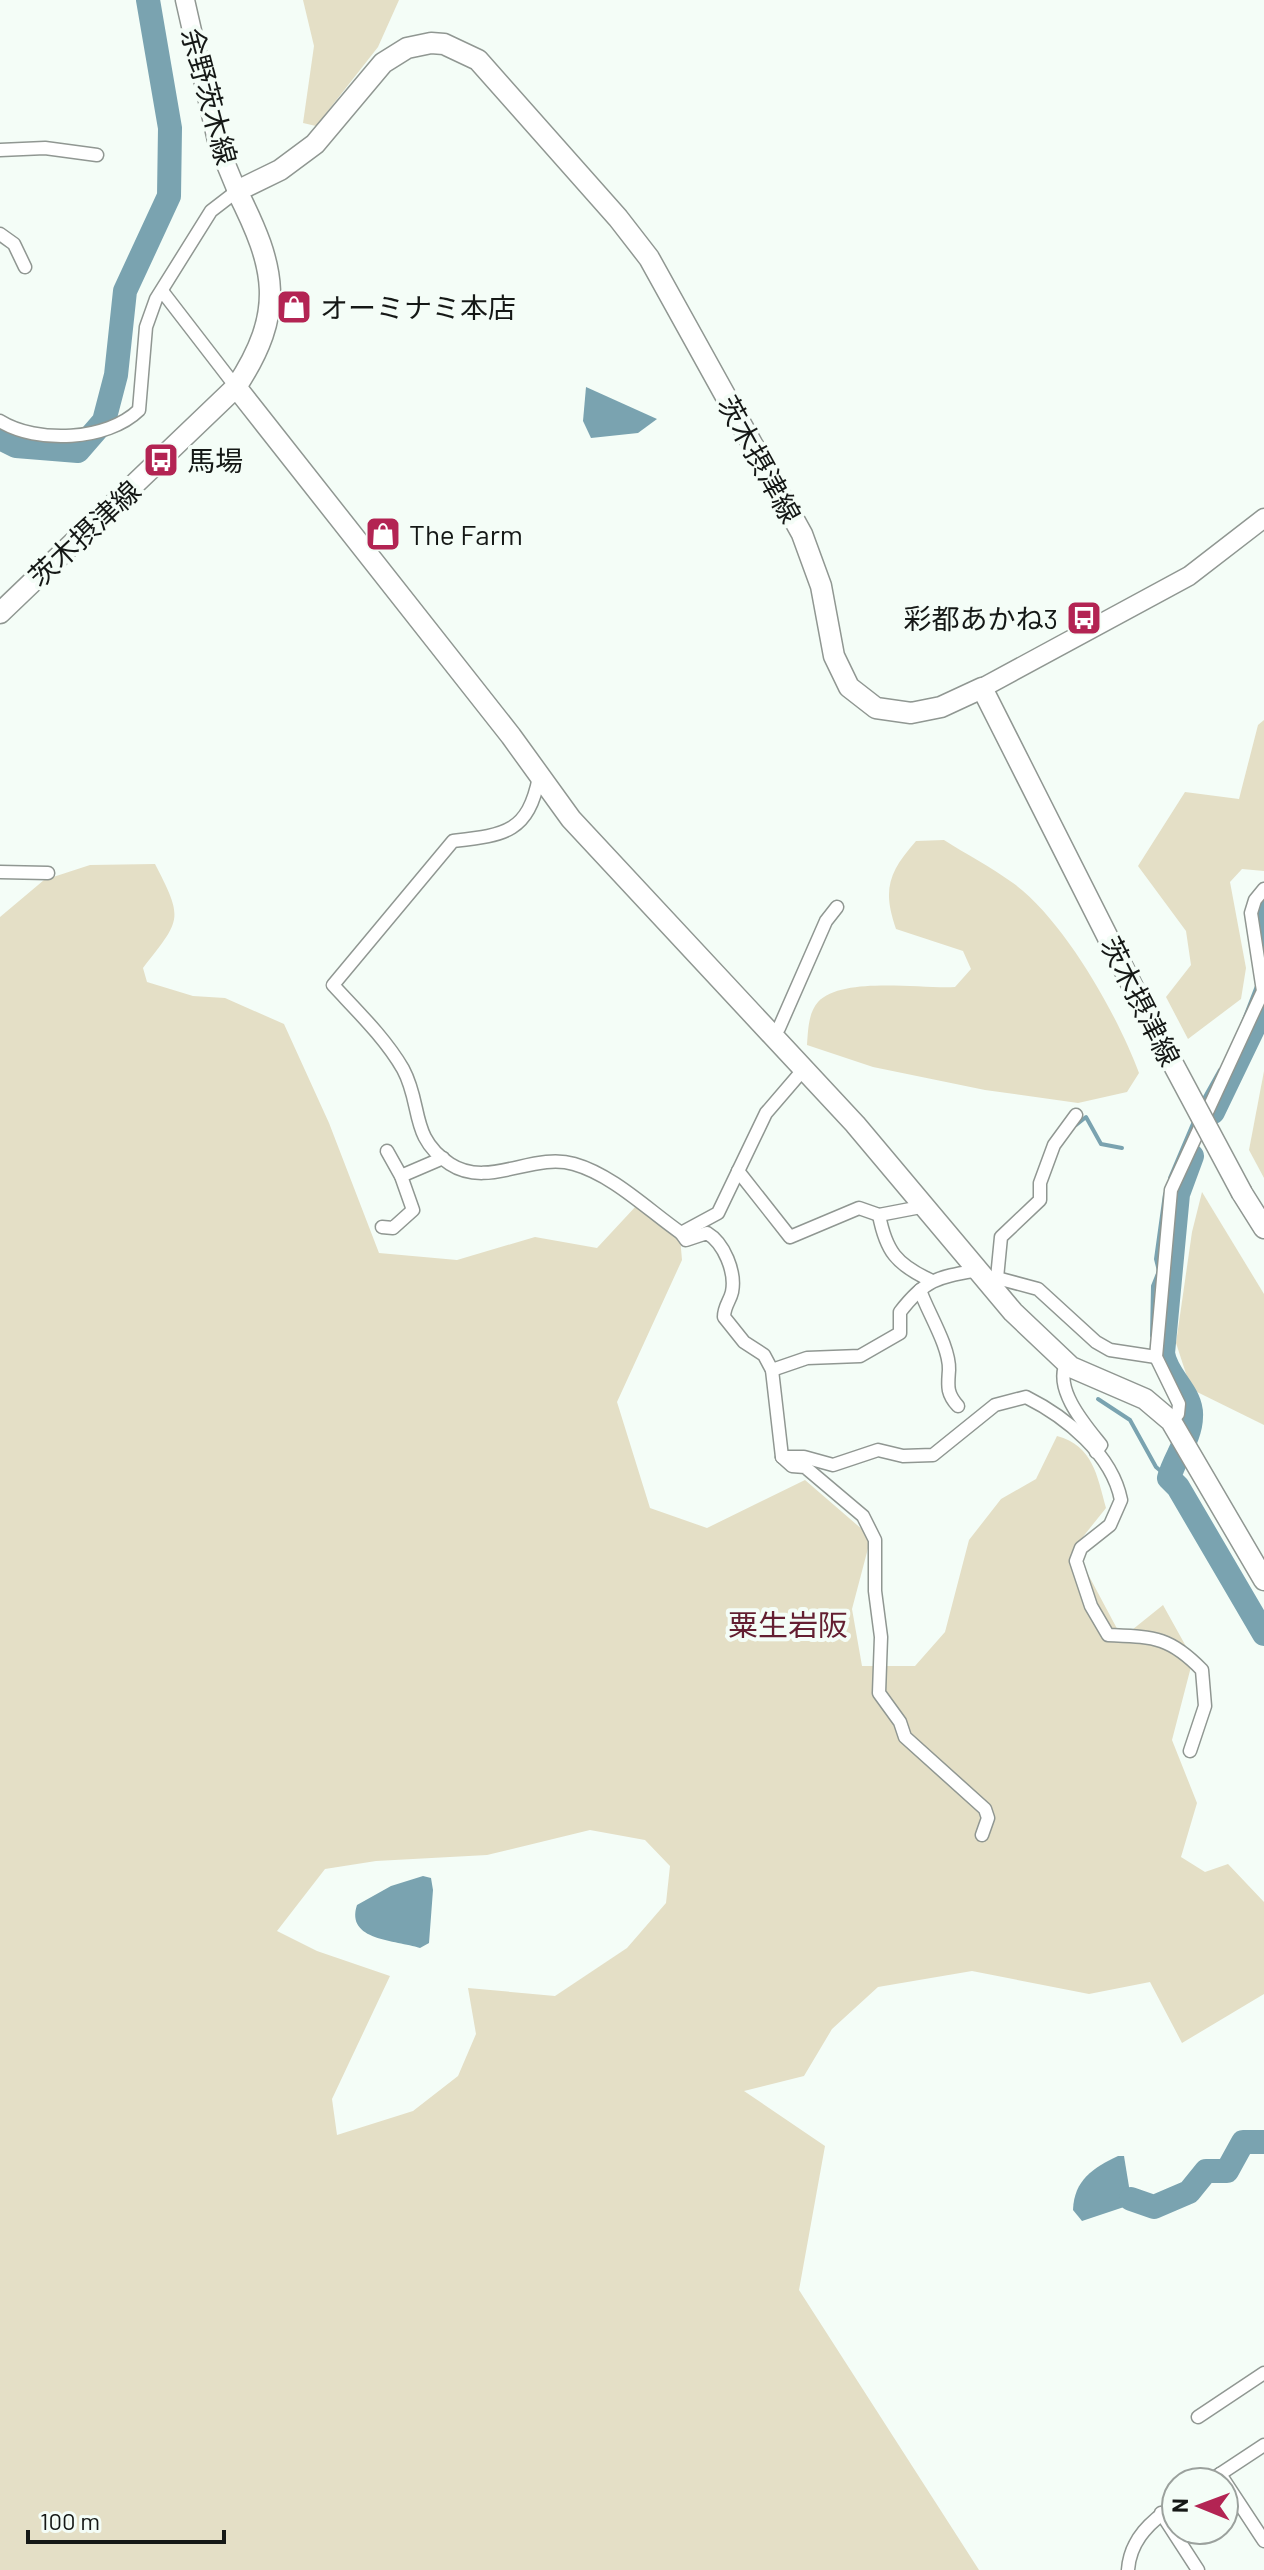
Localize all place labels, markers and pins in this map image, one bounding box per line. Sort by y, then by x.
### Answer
shop icon: オーミナミ本店 [275,288,313,326]
place label: オーミナミ本店 [320,290,516,324]
bus stop icon: 馬場 [142,441,180,479]
place label: 馬場 [187,443,243,477]
shop icon: The Farm [364,515,402,553]
place label: The Farm [409,517,523,551]
bus stop icon: 彩都あかね3 [1065,599,1103,637]
place label: 彩都あかね3 [904,601,1058,635]

